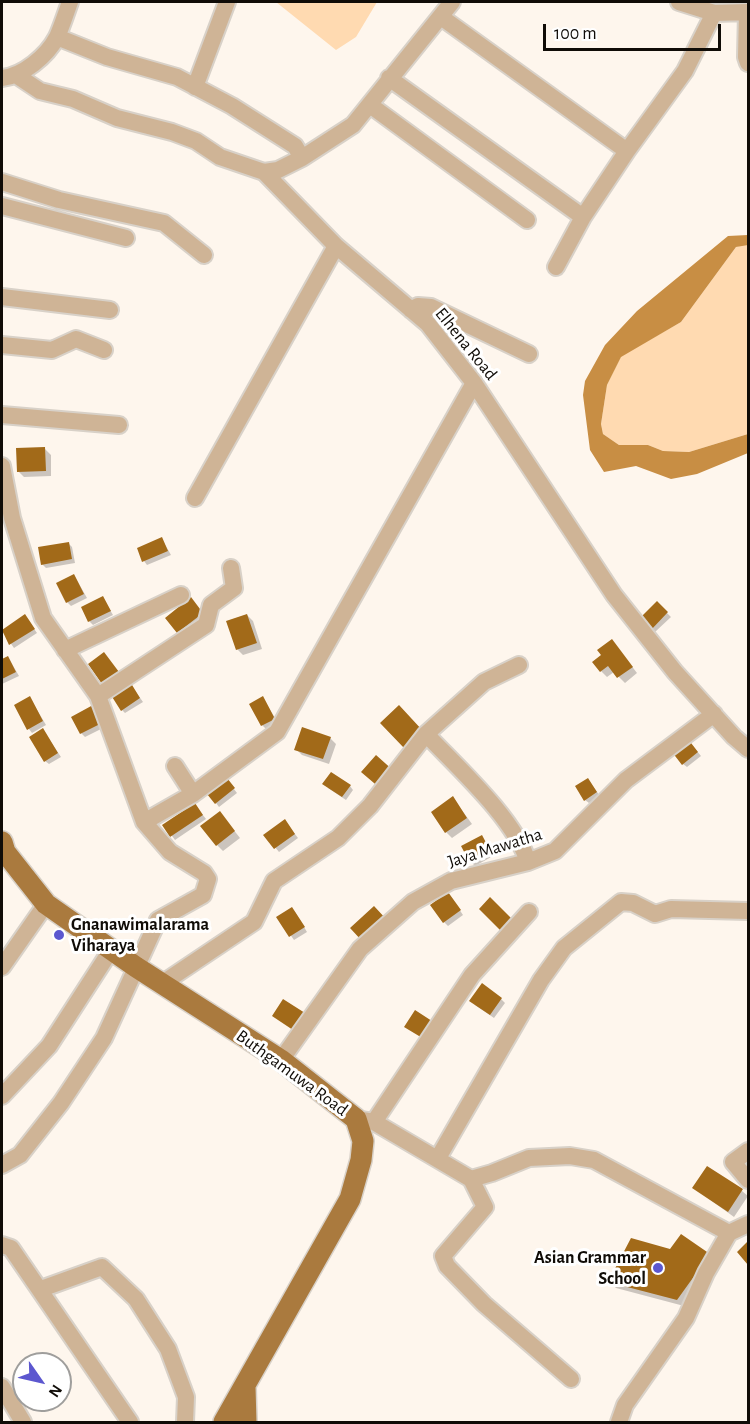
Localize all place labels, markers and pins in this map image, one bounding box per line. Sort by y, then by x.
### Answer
place label: Gnanawimalarama Viharaya [71,914,209,956]
marker: Gnanawimalarama Viharaya [52,928,66,942]
place label: Asian Grammar School [534,1247,646,1290]
marker: Asian Grammar School [651,1261,665,1275]

